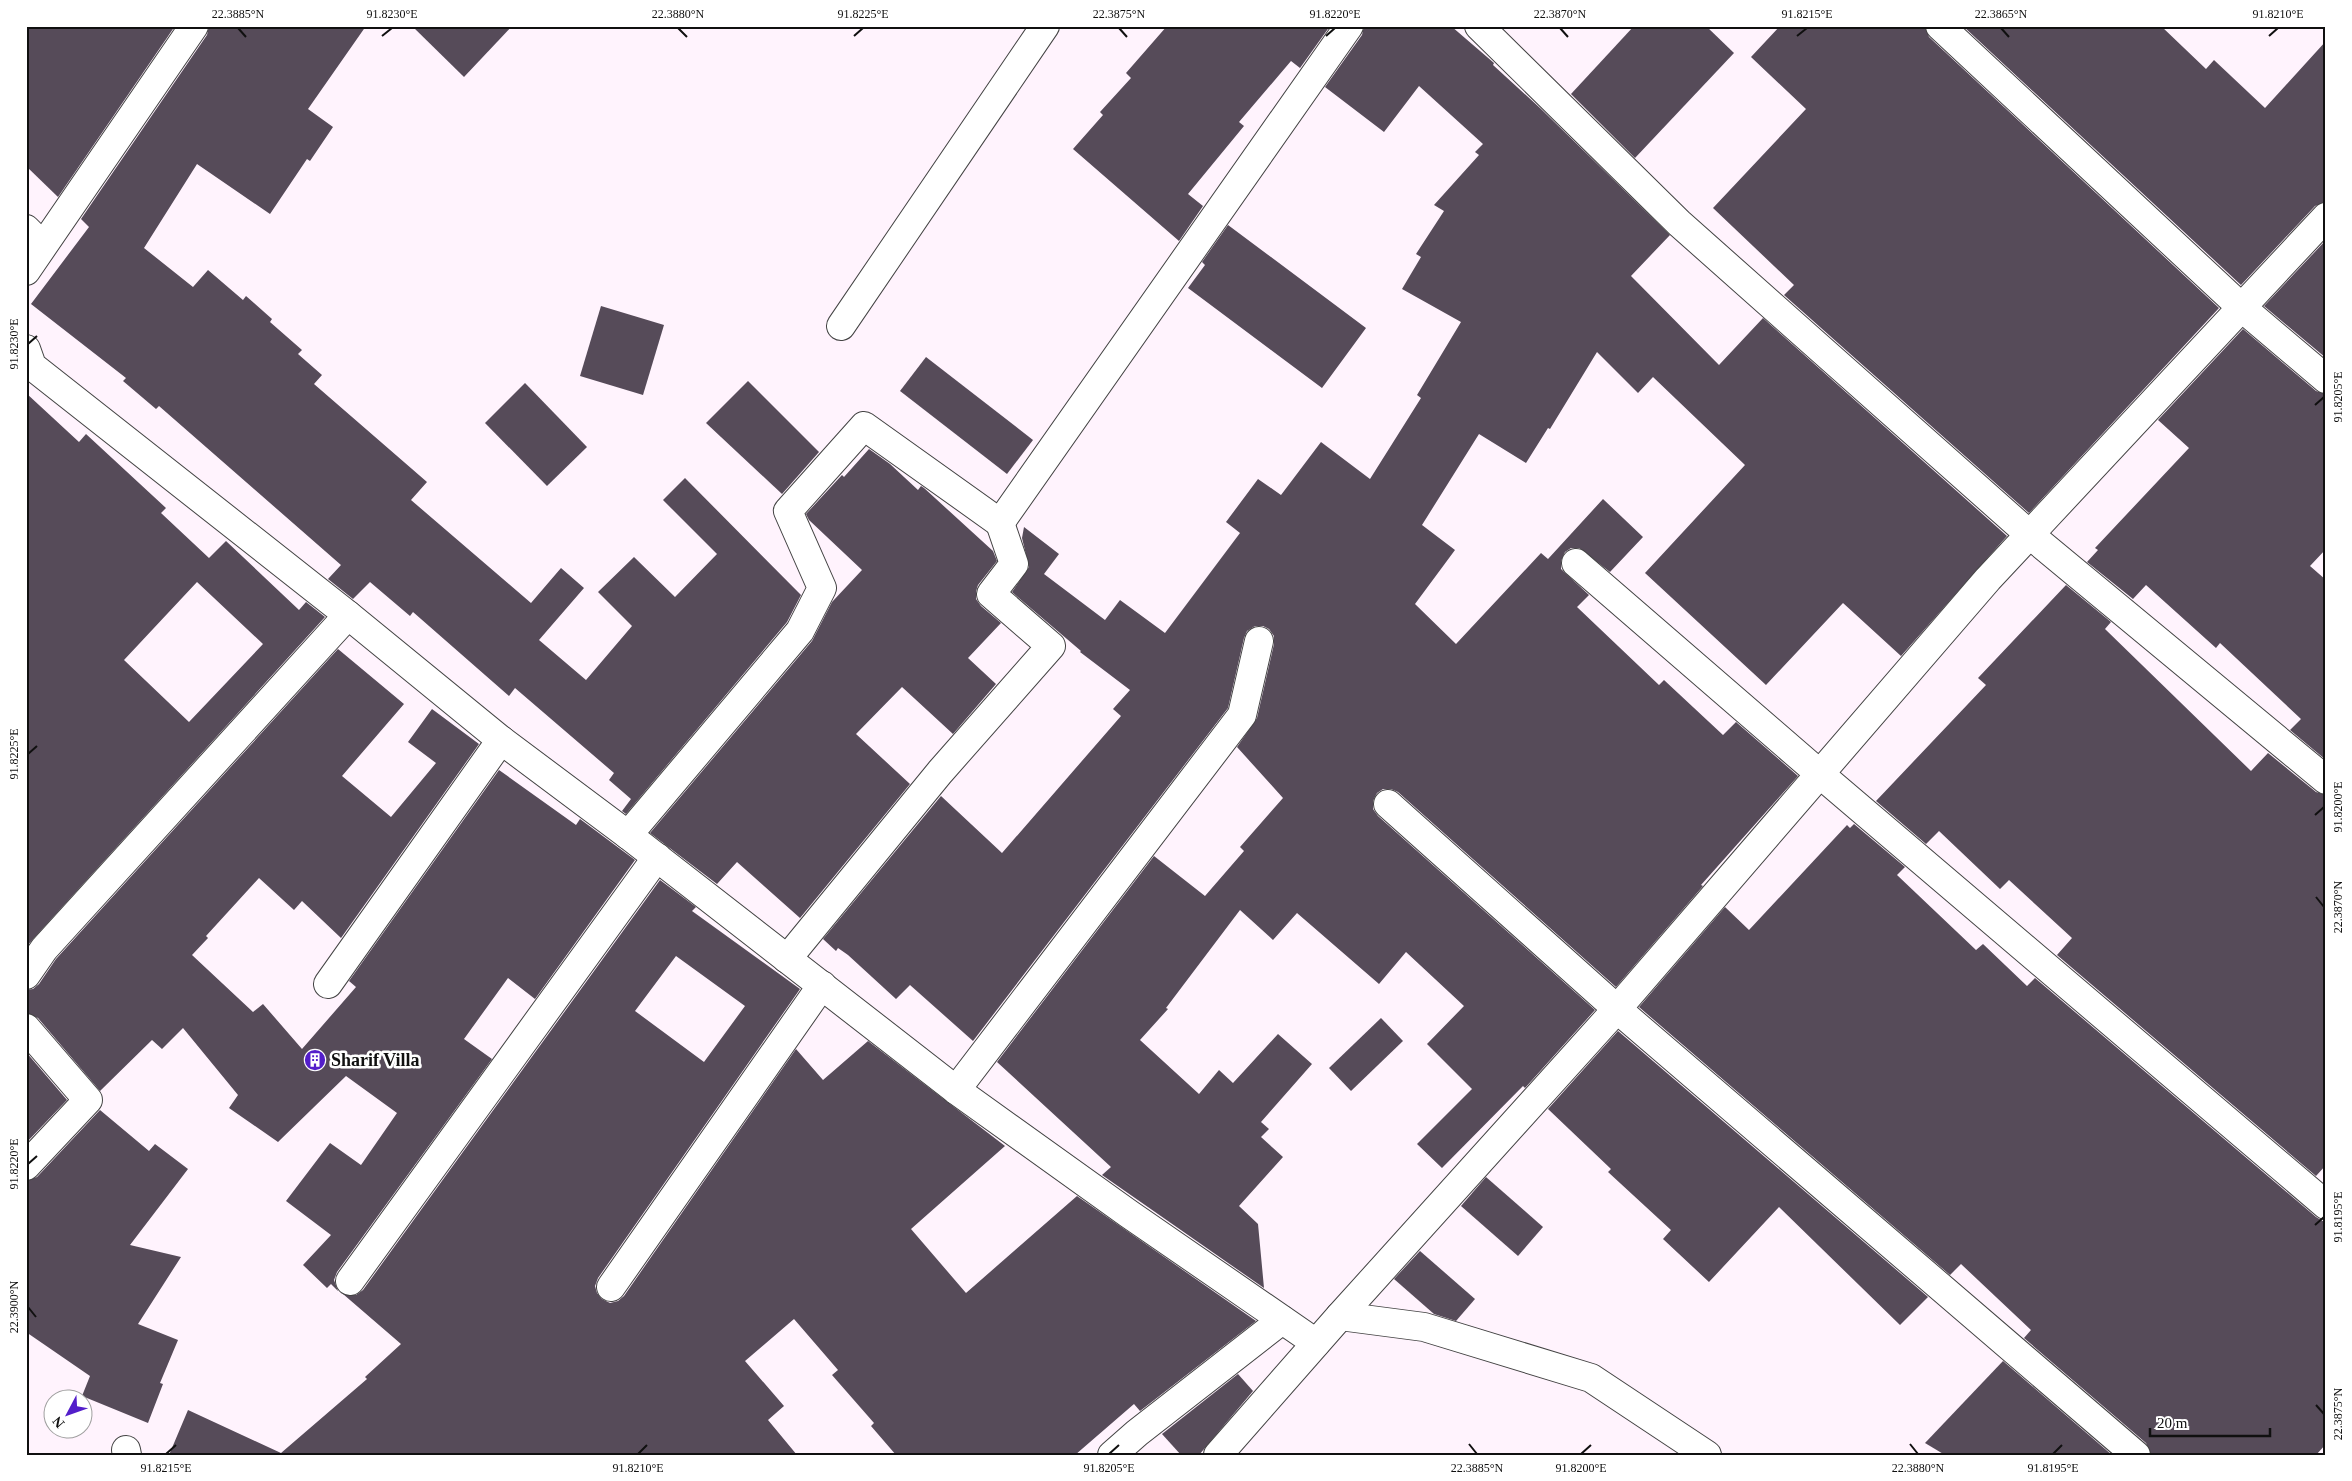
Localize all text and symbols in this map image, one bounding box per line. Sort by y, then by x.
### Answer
text: 22.3885°N [212,7,265,21]
text: 91.8230°E [366,7,418,21]
text: 22.3880°N [652,7,705,21]
text: 91.8225°E [837,7,889,21]
text: 22.3875°N [1093,7,1146,21]
text: 91.8220°E [1309,7,1361,21]
text: 22.3870°N [1534,7,1587,21]
text: 91.8215°E [1781,7,1833,21]
text: 22.3865°N [1975,7,2028,21]
text: 91.8210°E [2252,7,2304,21]
text: 91.8230°E [7,318,21,370]
text: 91.8205°E [2331,371,2345,423]
text: 91.8225°E [7,728,21,780]
text: 91.8200°E [2331,781,2345,833]
text: 22.3870°N [2331,880,2345,933]
building icon: Sharif Villa [303,1048,327,1072]
place label: Sharif Villa [331,1050,420,1070]
text: 91.8220°E [7,1138,21,1190]
text: 91.8195°E [2331,1191,2345,1243]
text: 22.3900°N [7,1280,21,1333]
text: 22.3875°N [2331,1387,2345,1440]
north arrow [42,1388,92,1438]
scale bar [2150,1406,2270,1438]
text: N [50,1413,68,1431]
text: 20 m [2157,1415,2188,1431]
text: 91.8215°E [140,1461,192,1475]
text: 91.8210°E [612,1461,664,1475]
text: 91.8205°E [1083,1461,1135,1475]
text: 22.3885°N [1451,1461,1504,1475]
text: 91.8200°E [1555,1461,1607,1475]
text: 22.3880°N [1892,1461,1945,1475]
text: 91.8195°E [2027,1461,2079,1475]

